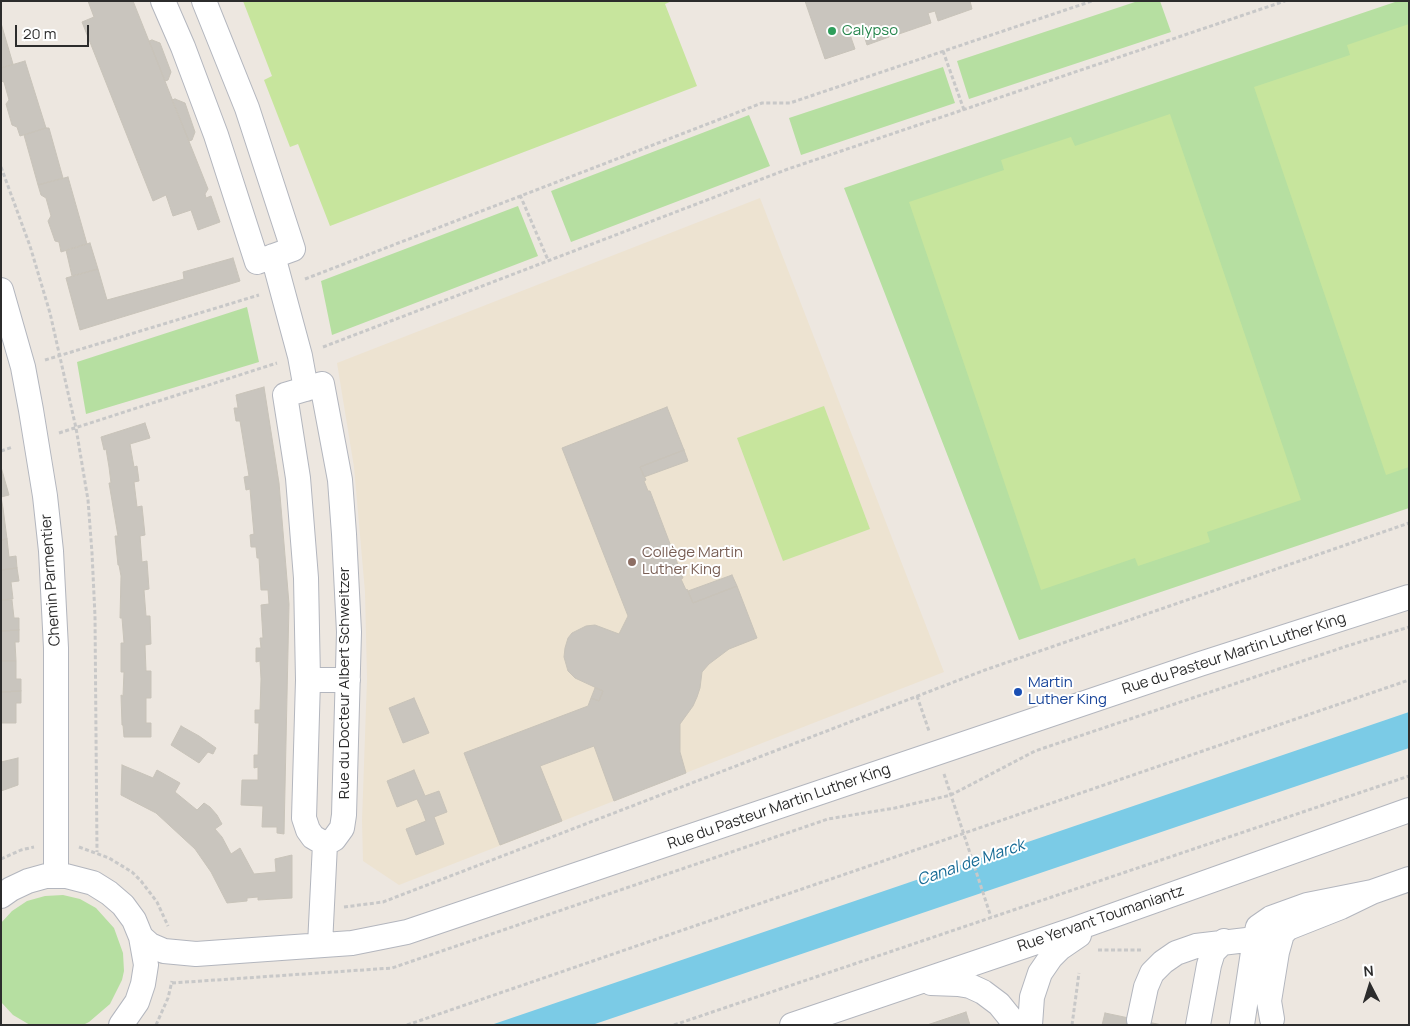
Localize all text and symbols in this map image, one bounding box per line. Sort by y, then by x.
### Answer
scale bar [18,15,91,47]
place label: Calypso [842,22,898,40]
text: 20 m [23,23,56,44]
marker: Calypso [826,25,838,37]
street label: Chemin Parmentier [37,513,65,647]
place label: Collège Martin Luther King [642,544,743,579]
marker: Collège Martin Luther King [626,556,638,568]
street label: Rue du Docteur Albert Schweitzer [336,567,354,799]
street label: Rue du Pasteur Martin Luther King [1120,609,1348,699]
place label: Martin Luther King [1028,674,1107,709]
marker: Martin Luther King [1012,686,1024,698]
street label: Rue du Pasteur Martin Luther King [665,760,893,854]
water label: Canal de Marck [915,836,1027,890]
street label: Rue Yervant Toumaniantz [1015,882,1187,956]
north arrow [1345,961,1395,1011]
text: N [1363,961,1374,980]

